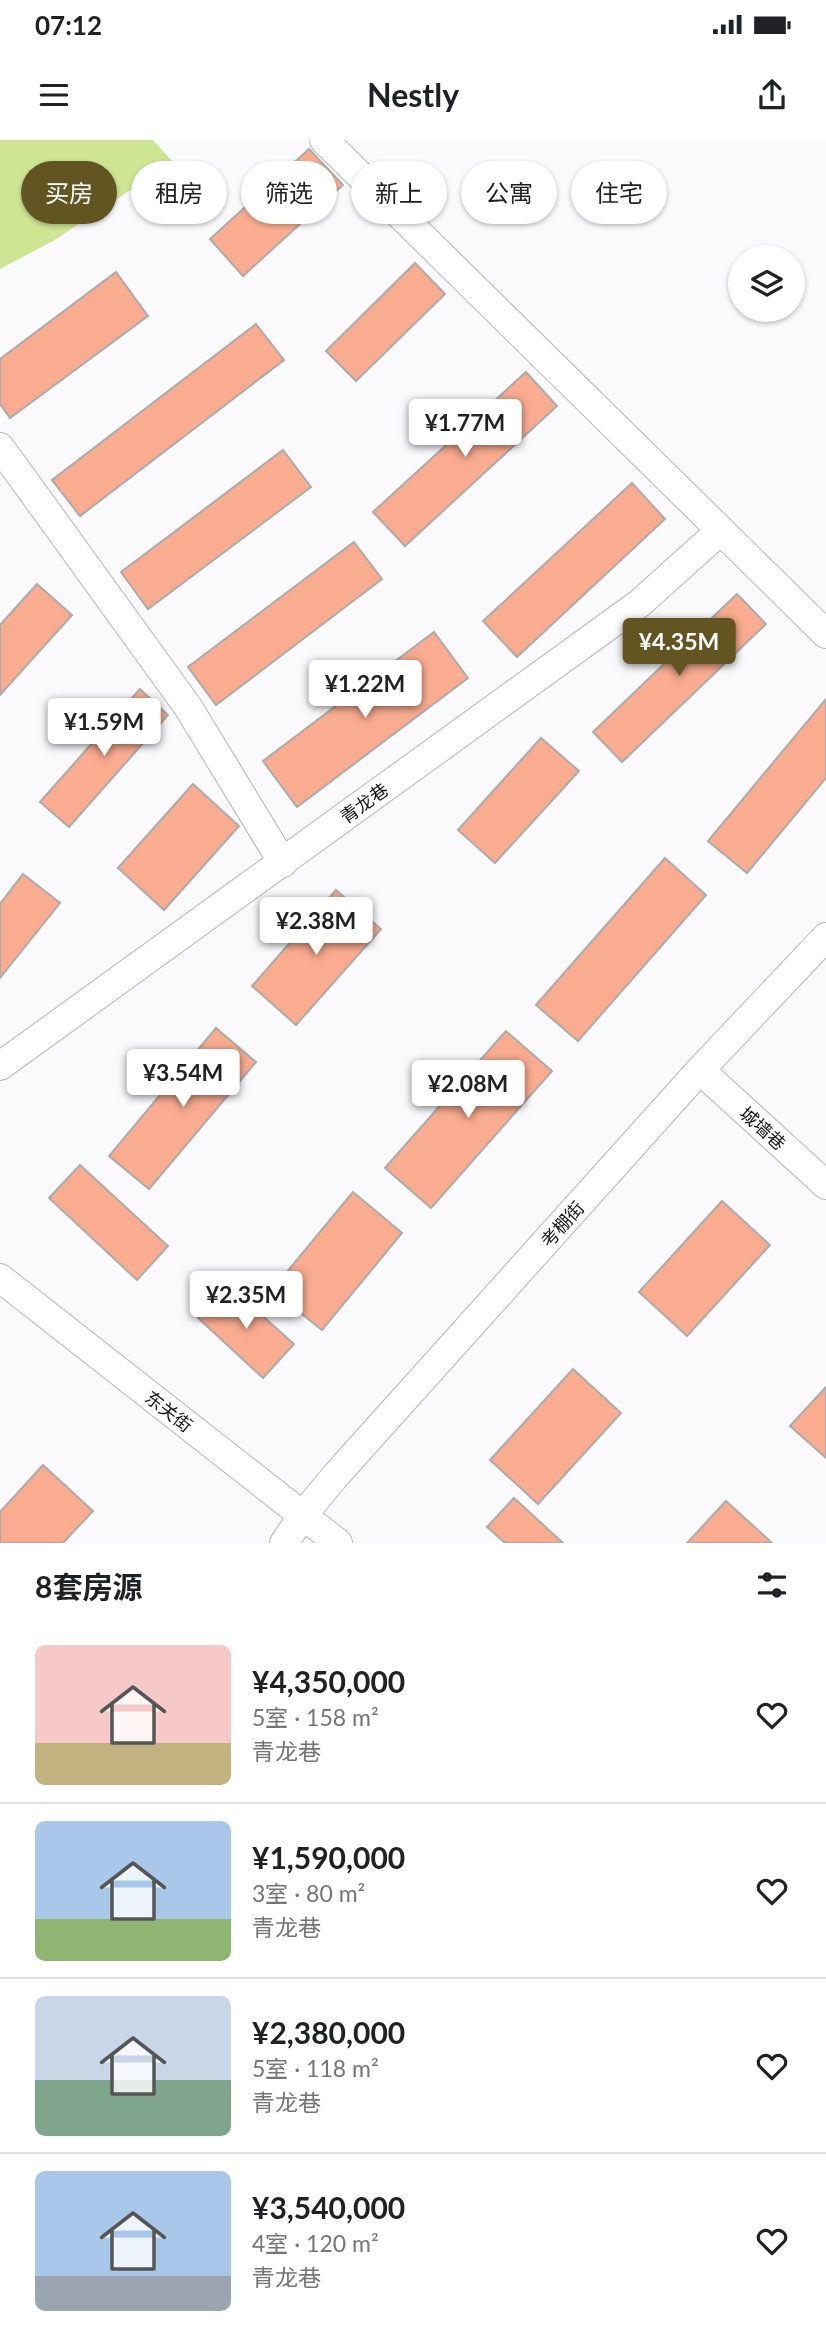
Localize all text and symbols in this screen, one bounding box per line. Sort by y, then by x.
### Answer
text: 07:12 [35,9,102,41]
text: Nestly [367,75,459,114]
icon: menu [35,76,73,114]
icon: share [753,76,791,114]
chip: 买房 [21,161,117,224]
chip: 租房 [131,161,227,224]
chip: 筛选 [241,161,337,224]
chip: 新上 [351,161,447,224]
chip: 公寓 [461,161,557,224]
chip: 住宅 [571,161,667,224]
map controls [728,245,805,322]
button: layers [728,245,805,322]
pin: ¥1.77M [408,400,522,459]
text: ¥1.77M [425,408,505,436]
pin: ¥4.35M [622,618,736,678]
text: ¥4.35M [639,627,719,655]
pin: ¥1.22M [308,660,422,720]
text: ¥1.22M [325,669,405,697]
pin: ¥1.59M [47,698,161,758]
text: ¥1.59M [64,707,144,735]
street label: 青龙巷 [336,778,392,828]
pin: ¥2.38M [259,898,373,957]
text: ¥2.38M [276,906,356,934]
pin: ¥3.54M [126,1049,240,1109]
text: ¥3.54M [143,1058,223,1086]
pin: ¥2.08M [411,1060,525,1120]
text: ¥2.08M [428,1069,508,1097]
street label: 城墙巷 [736,1102,790,1154]
street label: 考棚街 [536,1197,588,1251]
pin: ¥2.35M [189,1272,303,1331]
text: ¥2.35M [206,1280,286,1308]
street label: 东关街 [141,1386,197,1436]
icon: filters [753,1566,791,1604]
text: 8套房源 [35,1568,142,1604]
text: ¥4,350,000 [252,1663,405,1699]
icon: home [91,1673,175,1757]
icon: heart [753,1696,791,1734]
text: 5室 · 158 m² [252,1703,379,1731]
text: 青龙巷 [252,1737,321,1765]
text: ¥1,590,000 [252,1839,405,1875]
icon: home [91,1849,175,1933]
icon: heart [753,1872,791,1910]
text: 3室 · 80 m² [252,1879,365,1907]
text: 青龙巷 [252,1913,321,1941]
text: ¥2,380,000 [252,2014,405,2050]
icon: home [91,2024,175,2108]
icon: heart [753,2047,791,2085]
text: 5室 · 118 m² [252,2054,379,2082]
text: 青龙巷 [252,2088,321,2116]
text: ¥3,540,000 [252,2189,405,2225]
icon: home [91,2199,175,2283]
icon: heart [753,2222,791,2260]
text: 4室 · 120 m² [252,2229,379,2257]
text: 青龙巷 [252,2263,321,2291]

